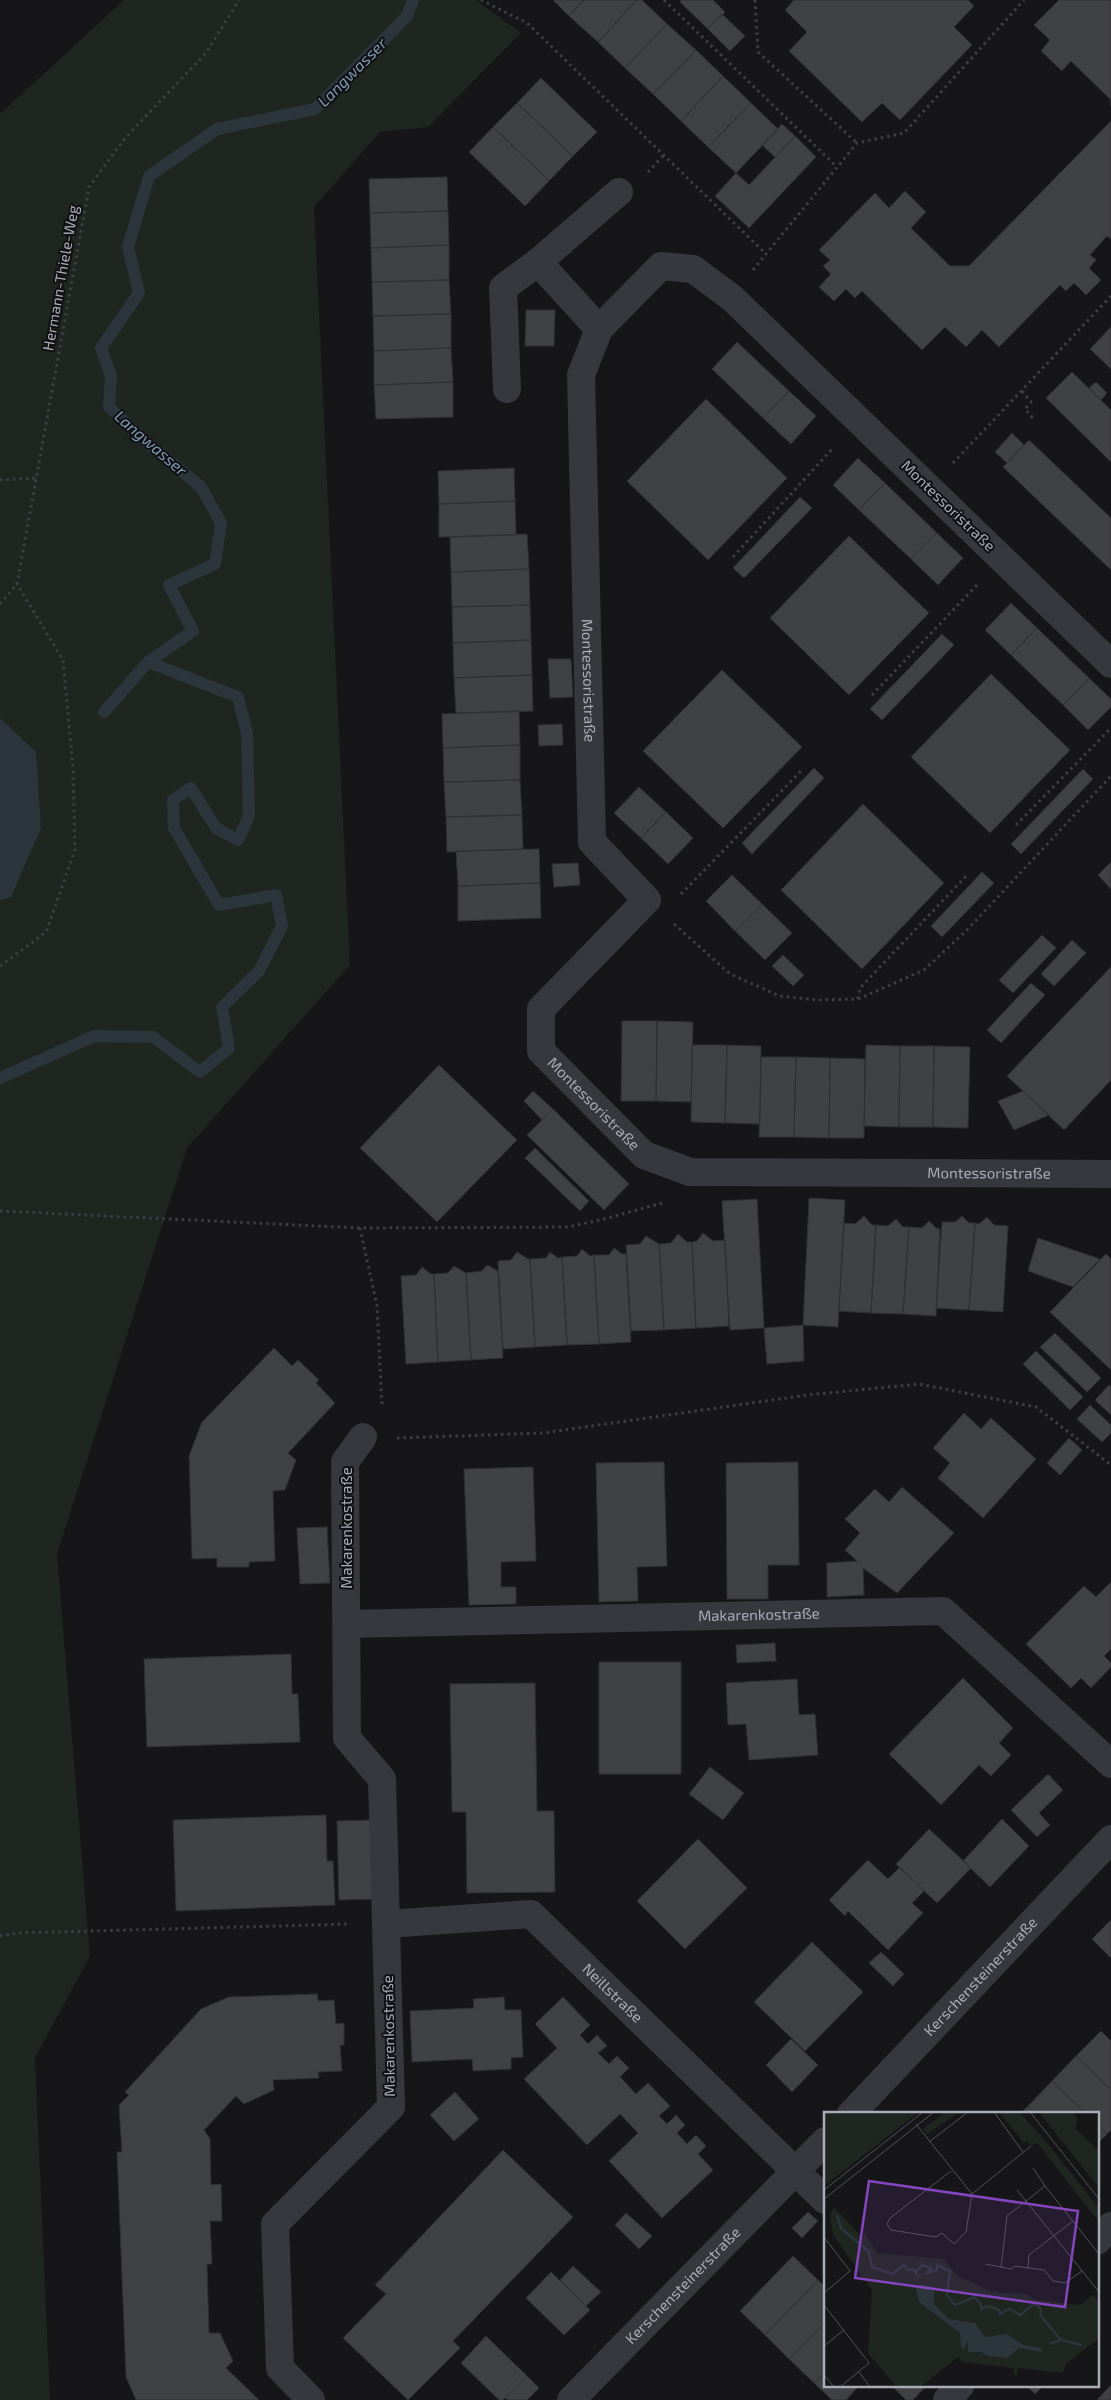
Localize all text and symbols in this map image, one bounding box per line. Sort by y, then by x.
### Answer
water label: Langwasser [313,33,391,110]
street label: Hermann-Thiele-Weg [38,203,82,352]
water label: Langwasser [111,406,192,480]
street label: Montessoristraße [898,456,999,555]
street label: Montessoristraße [579,619,600,742]
street label: Montessoristraße [544,1053,644,1153]
street label: Montessoristraße [927,1163,1051,1182]
street label: Makarenkostraße [337,1467,355,1589]
street label: Makarenkostraße [698,1604,820,1624]
street label: Kerschensteinerstraße [920,1913,1041,2039]
street label: Neillstraße [579,1959,647,2026]
street label: Makarenkostraße [378,1975,398,2097]
inset map [824,2112,1098,2388]
street label: Kerschensteinerstraße [621,2223,744,2347]

